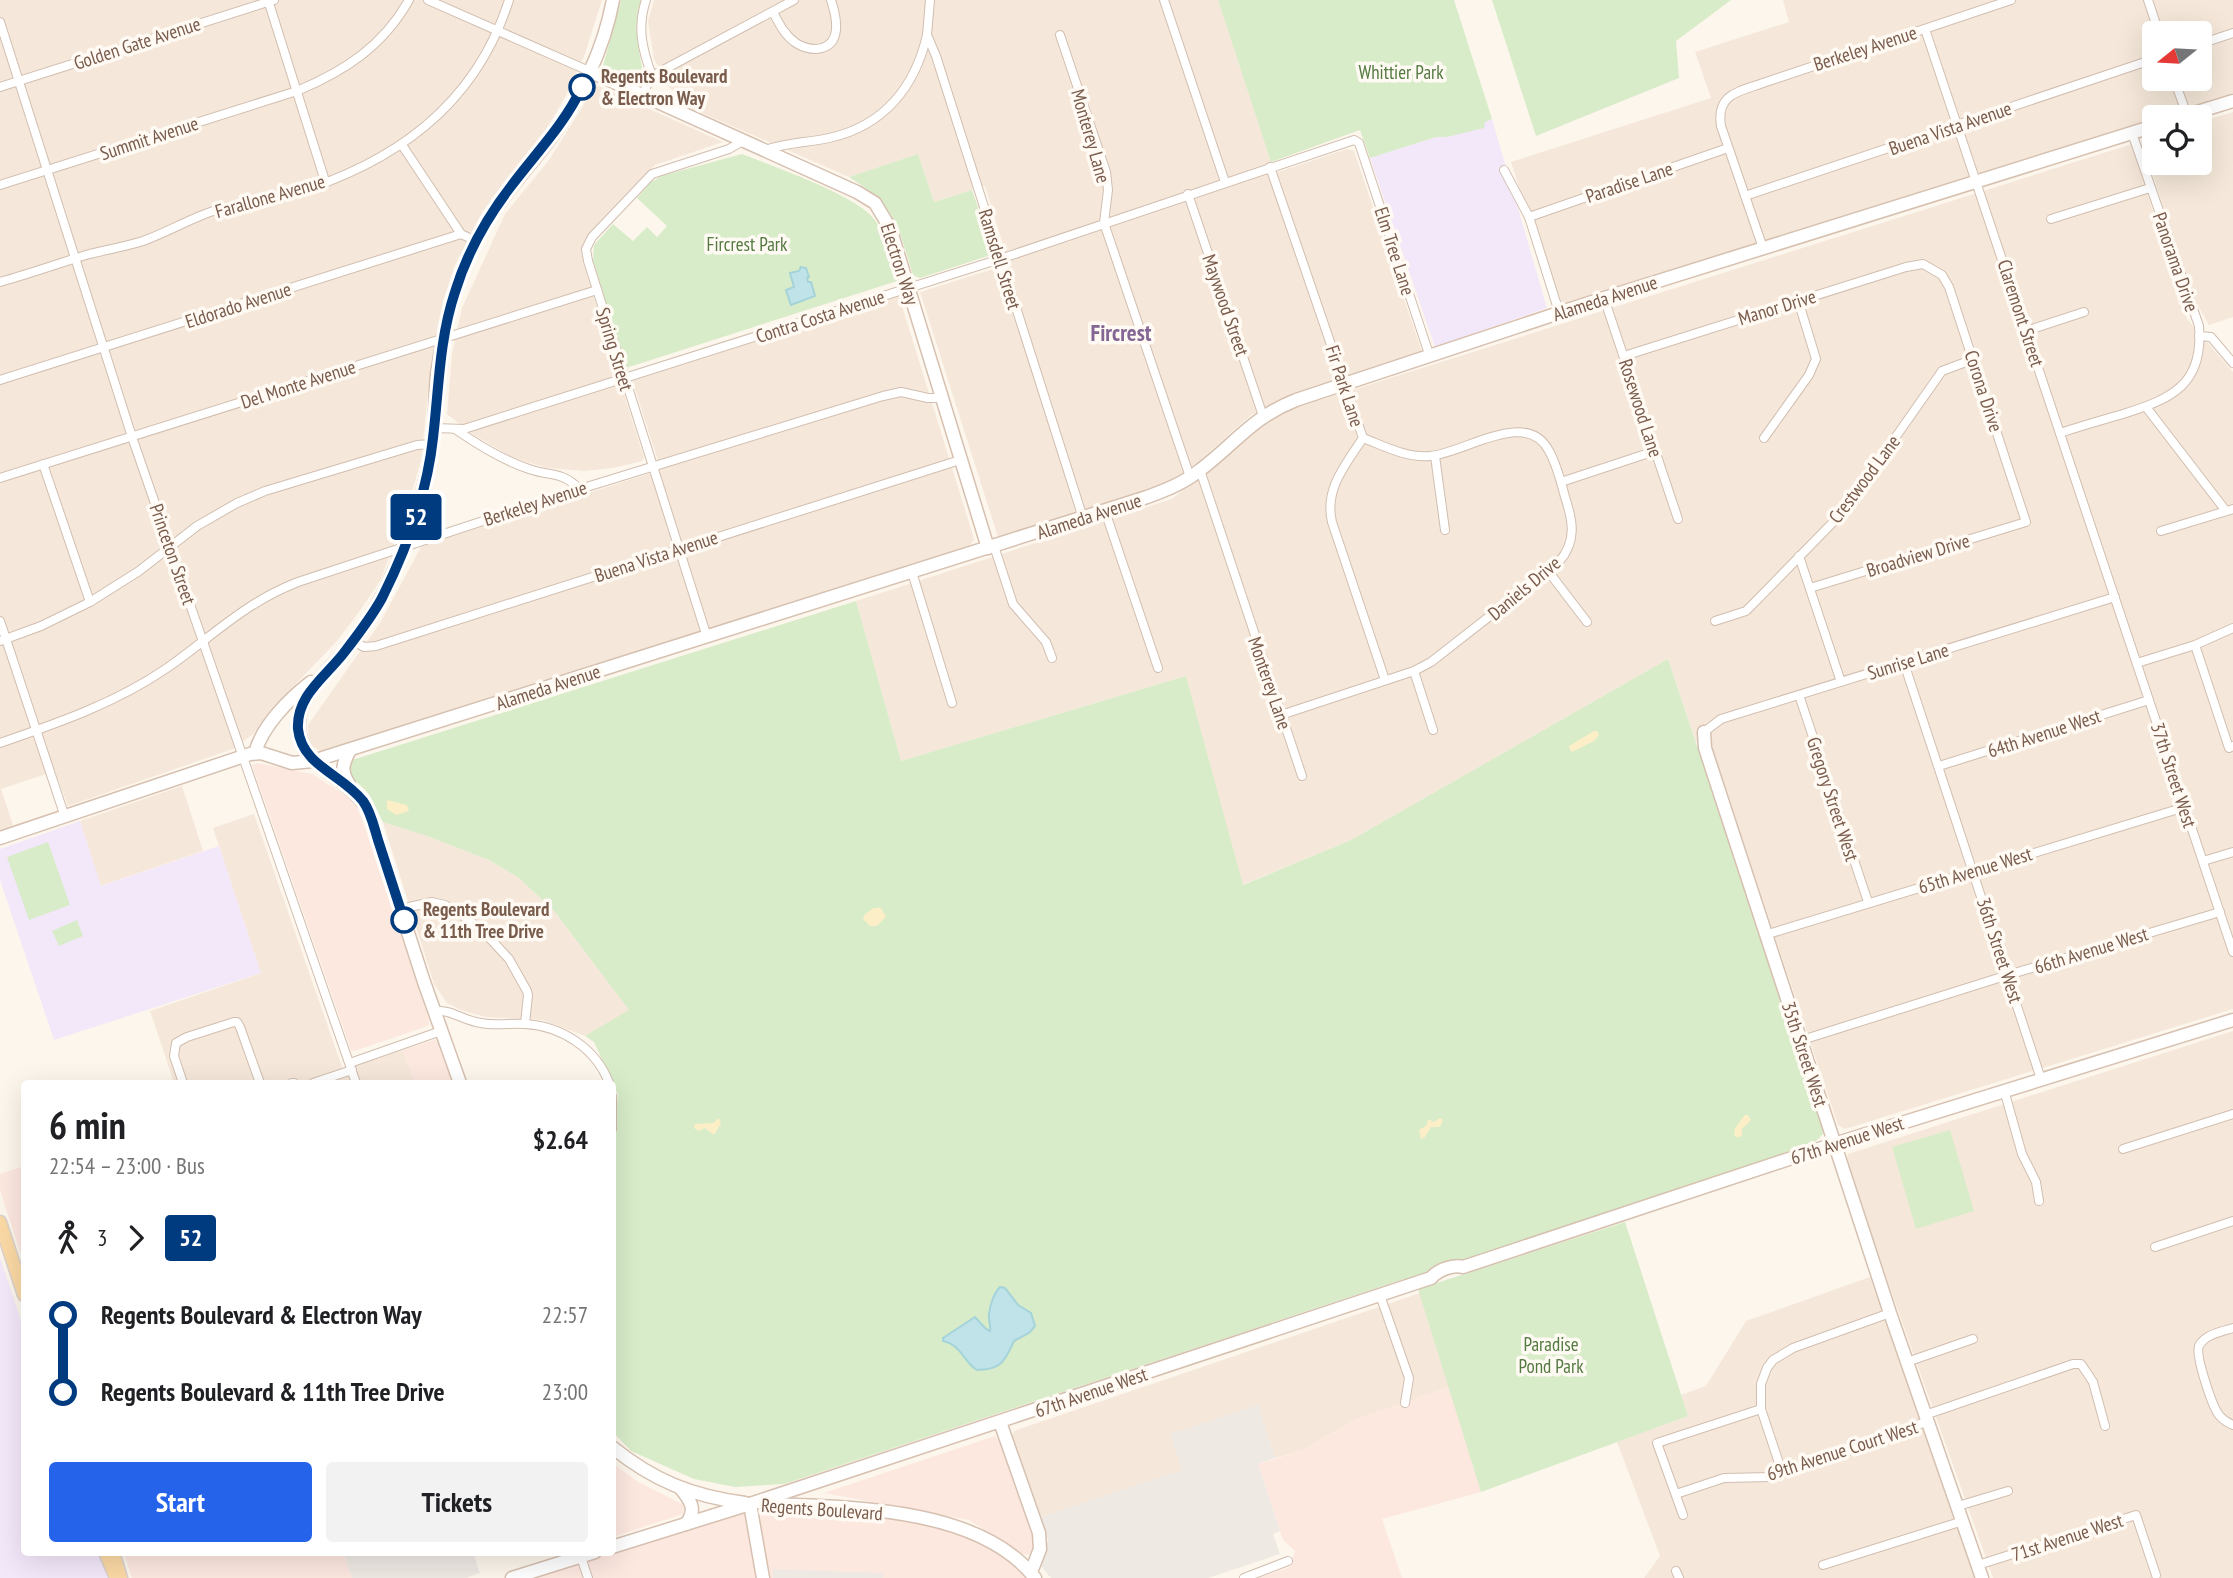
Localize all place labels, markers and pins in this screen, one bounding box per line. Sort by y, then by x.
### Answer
place label: Regents Boulevard & Electron Way [601,64,727,110]
marker: Regents Boulevard & Electron Way [569,74,595,100]
place label: Regents Boulevard & 11th Tree Drive [423,897,549,943]
marker: Regents Boulevard & 11th Tree Drive [391,907,417,933]

